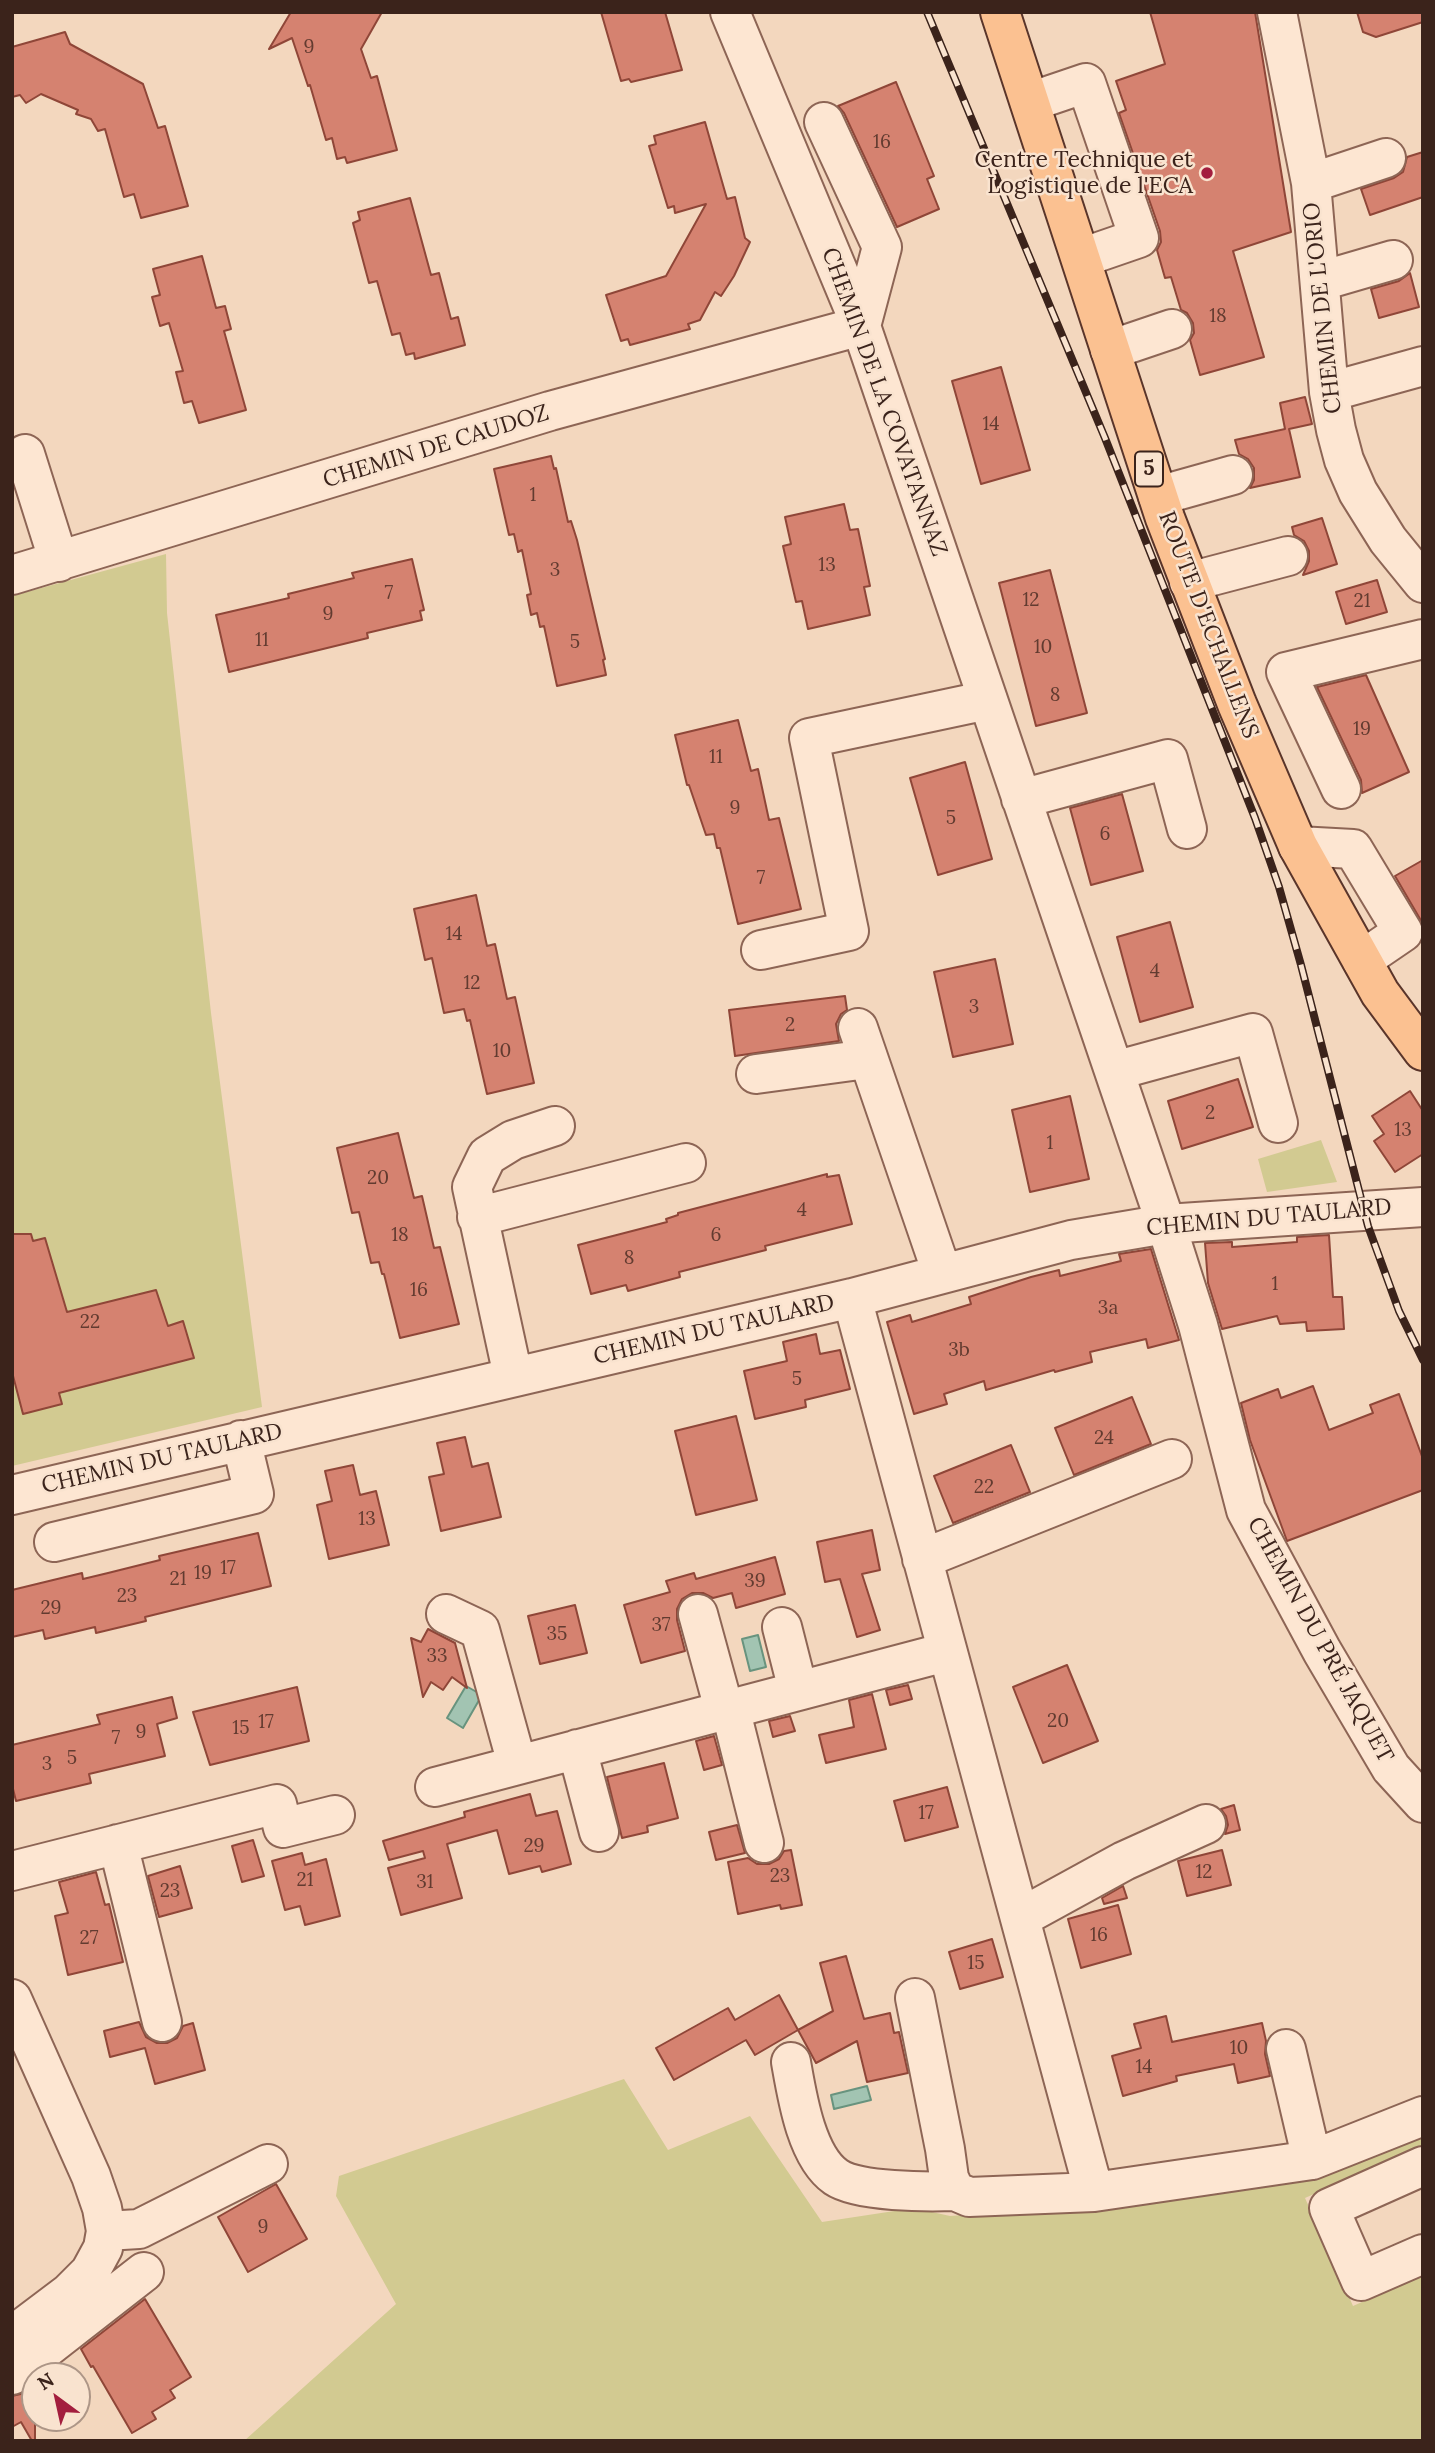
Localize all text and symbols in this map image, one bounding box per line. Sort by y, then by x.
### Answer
house number: 9 [304,37,314,59]
house number: 16 [873,132,891,154]
place label: Centre Technique et Logistique de l'ECA [974,146,1193,200]
marker: Centre Technique et Logistique de l'ECA [1199,165,1215,181]
street label: CHEMIN DE L'ORIO [1298,201,1348,415]
street label: CHEMIN DE LA COVATANNAZ [815,244,953,560]
house number: 18 [1209,306,1227,328]
street label: CHEMIN DE CAUDOZ [320,400,552,494]
house number: 14 [982,414,1000,436]
road number: 5 [1135,452,1163,486]
house number: 1 [530,485,536,507]
street label: ROUTE D'ECHALLENS [1152,508,1264,742]
house number: 13 [818,555,836,577]
house number: 3 [550,560,560,582]
house number: 7 [385,583,393,605]
house number: 12 [1022,590,1040,612]
house number: 21 [1353,591,1371,613]
house number: 9 [323,604,333,626]
house number: 11 [255,630,269,652]
house number: 5 [570,632,580,654]
house number: 10 [1034,637,1052,659]
house number: 8 [1050,685,1060,707]
house number: 19 [1353,719,1371,741]
house number: 11 [709,747,723,769]
house number: 9 [730,798,740,820]
house number: 5 [946,808,956,830]
house number: 6 [1100,824,1110,846]
house number: 7 [757,868,765,890]
house number: 14 [445,924,463,946]
house number: 4 [1150,961,1160,983]
house number: 12 [463,973,481,995]
house number: 3 [969,997,979,1019]
house number: 2 [785,1015,795,1037]
house number: 10 [493,1041,511,1063]
house number: 2 [1205,1103,1215,1125]
house number: 13 [1394,1120,1412,1142]
house number: 1 [1047,1133,1053,1155]
house number: 20 [367,1168,389,1190]
street label: CHEMIN DU TAULARD [1145,1194,1393,1242]
house number: 4 [797,1200,807,1222]
house number: 18 [391,1225,409,1247]
house number: 6 [711,1225,721,1247]
house number: 8 [624,1248,634,1270]
house number: 1 [1272,1274,1278,1296]
house number: 16 [410,1280,428,1302]
street label: CHEMIN DU TAULARD [591,1289,837,1371]
house number: 3a [1098,1298,1118,1320]
house number: 22 [80,1312,100,1334]
house number: 3b [948,1340,970,1362]
house number: 5 [792,1369,802,1391]
street label: CHEMIN DU TAULARD [39,1418,285,1500]
house number: 24 [1094,1428,1114,1450]
house number: 22 [974,1477,994,1499]
house number: 13 [358,1509,376,1531]
street label: CHEMIN DU PRÉ JAQUET [1241,1512,1399,1768]
house number: 17 [220,1558,236,1580]
house number: 19 [194,1563,212,1585]
house number: 21 [169,1569,187,1591]
house number: 39 [744,1571,766,1593]
house number: 23 [117,1586,137,1608]
house number: 29 [40,1598,62,1620]
house number: 37 [652,1615,670,1637]
house number: 35 [547,1624,567,1646]
house number: 33 [426,1646,448,1668]
house number: 20 [1047,1711,1069,1733]
house number: 17 [258,1712,274,1734]
house number: 15 [232,1718,250,1740]
house number: 9 [136,1722,146,1744]
house number: 7 [112,1728,120,1750]
house number: 5 [67,1748,77,1770]
house number: 3 [42,1754,52,1776]
house number: 17 [918,1803,934,1825]
house number: 29 [523,1836,545,1858]
house number: 12 [1195,1862,1213,1884]
house number: 23 [770,1866,790,1888]
house number: 21 [296,1870,314,1892]
house number: 31 [416,1872,434,1894]
house number: 23 [160,1881,180,1903]
house number: 16 [1090,1925,1108,1947]
house number: 27 [80,1928,98,1950]
house number: 15 [967,1953,985,1975]
house number: 10 [1230,2038,1248,2060]
house number: 14 [1135,2057,1153,2079]
house number: 9 [258,2217,268,2239]
north arrow [21,2362,91,2432]
text: N [33,2367,58,2395]

